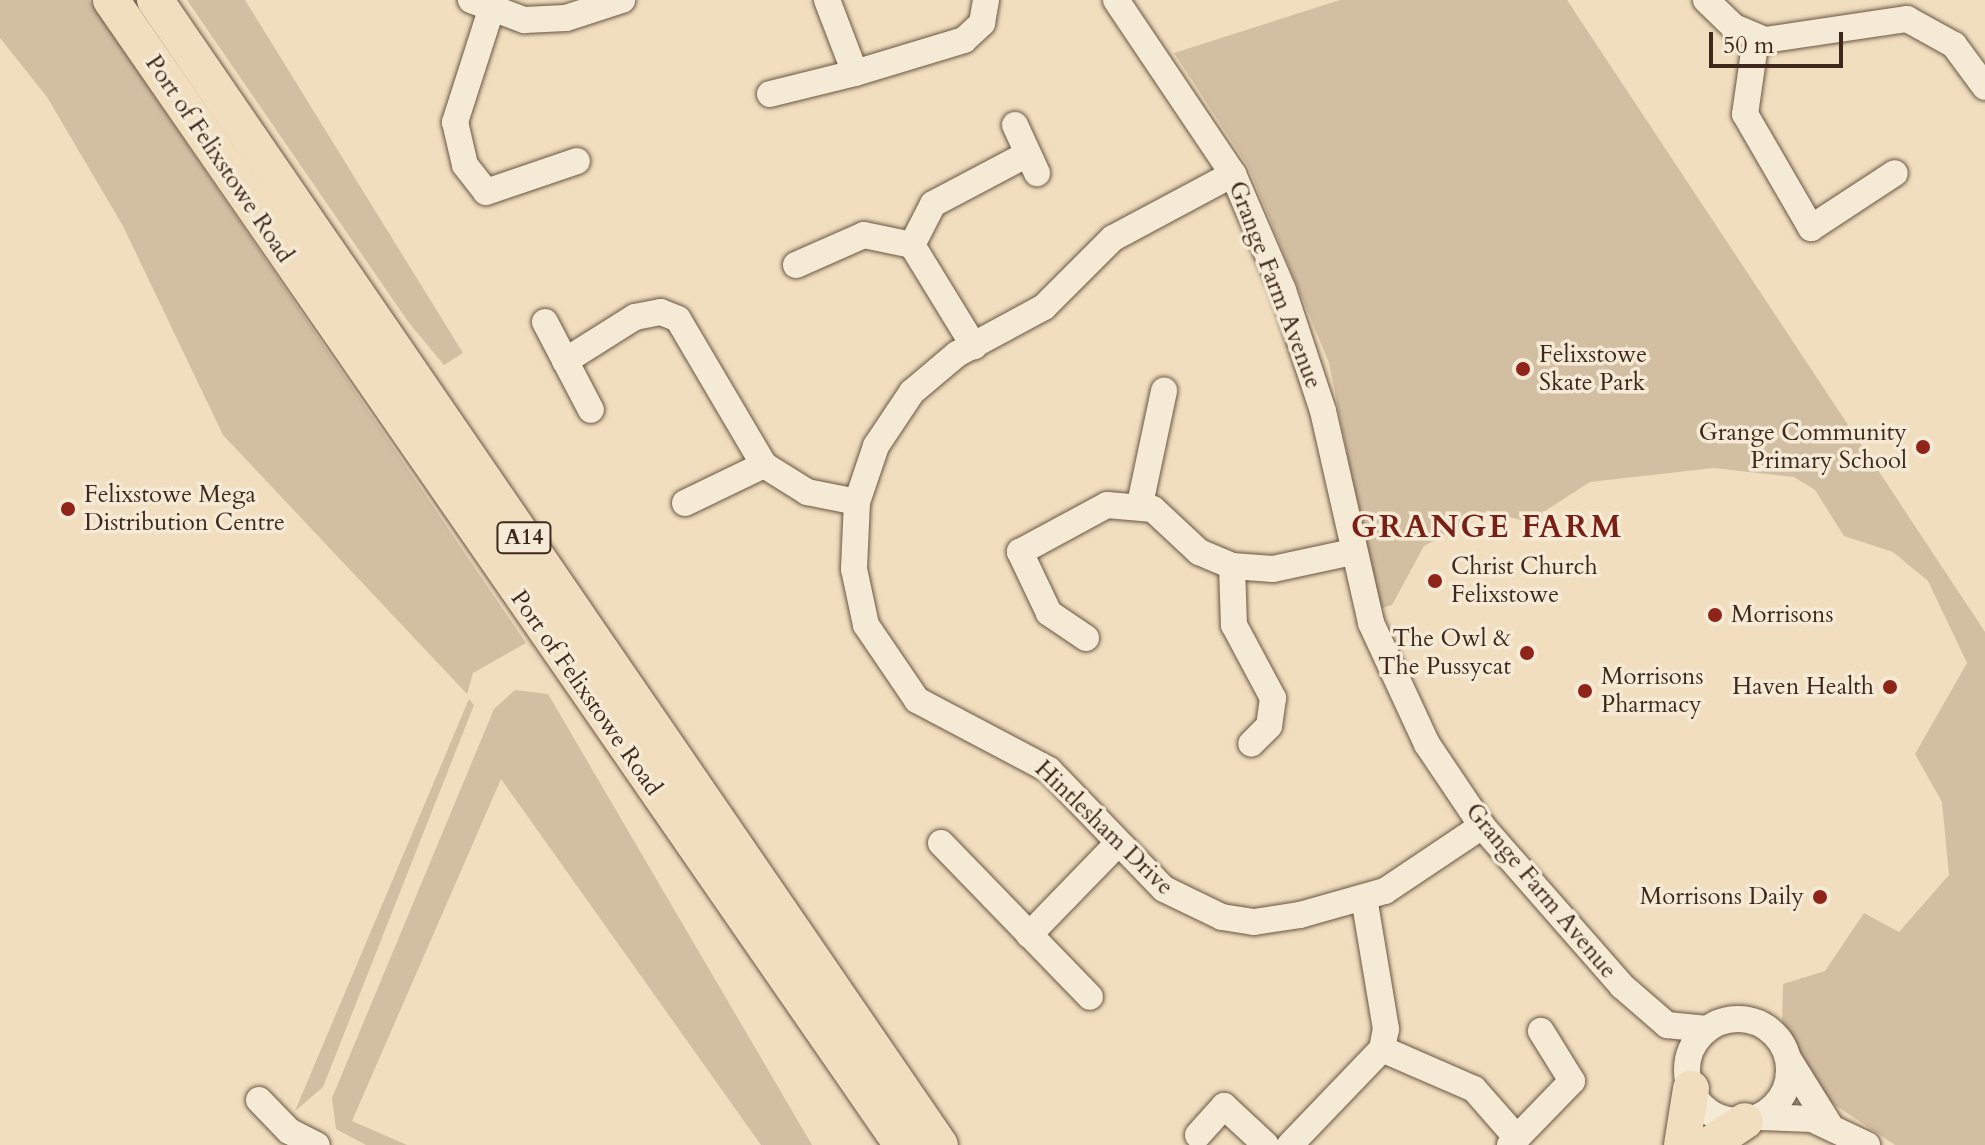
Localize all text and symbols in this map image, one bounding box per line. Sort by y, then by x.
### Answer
scale bar [1713,16,1847,66]
text: 50 m [1723,29,1774,62]
street label: Port of Felixstowe Road [139,50,299,268]
street label: Grange Farm Avenue [1222,177,1328,393]
place label: Felixstowe Skate Park [1539,341,1647,397]
marker: Felixstowe Skate Park [1514,360,1532,378]
place label: Grange Community Primary School [1699,419,1907,475]
marker: Grange Community Primary School [1914,438,1932,456]
place label: Felixstowe Mega Distribution Centre [84,481,285,537]
marker: Felixstowe Mega Distribution Centre [59,500,77,518]
district label: GRANGE FARM [1351,508,1623,546]
road number: A14 [496,520,552,556]
place label: Christ Church Felixstowe [1451,553,1598,609]
marker: Christ Church Felixstowe [1426,572,1444,590]
street label: Port of Felixstowe Road [504,585,668,801]
place label: Morrisons [1731,601,1834,629]
marker: Morrisons [1706,606,1724,624]
place label: The Owl & The Pussycat [1378,625,1511,681]
marker: The Owl & The Pussycat [1518,644,1536,662]
place label: Morrisons Pharmacy [1601,663,1704,719]
place label: Haven Health [1732,673,1874,701]
marker: Haven Health [1881,678,1899,696]
marker: Morrisons Pharmacy [1576,682,1594,700]
street label: Hintlesham Drive [1029,755,1179,901]
street label: Grange Farm Avenue [1459,798,1623,984]
place label: Morrisons Daily [1640,883,1804,911]
marker: Morrisons Daily [1811,888,1829,906]

